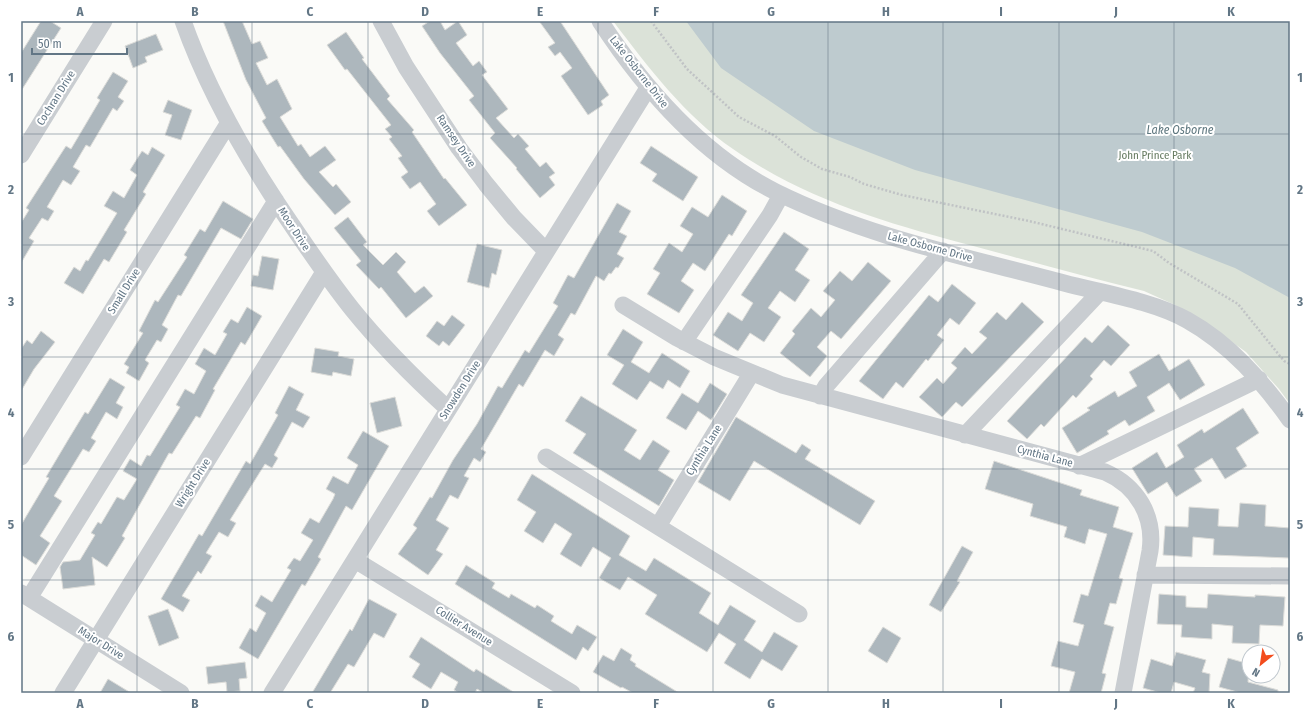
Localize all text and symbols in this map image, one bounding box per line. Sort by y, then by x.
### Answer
text: A [75,4,84,19]
text: B [191,4,199,19]
text: C [307,4,314,19]
text: D [421,4,429,19]
text: E [537,4,543,19]
text: F [653,4,659,19]
text: G [767,4,775,19]
text: H [882,4,890,19]
text: I [999,4,1003,19]
text: J [1113,4,1118,19]
text: K [1227,4,1235,19]
scale bar [32,30,127,56]
street label: Lake Osborne Drive [607,34,671,110]
text: 50 m [38,37,62,51]
street label: Cochran Drive [34,68,78,128]
text: 1 [8,70,14,85]
text: 1 [1297,70,1303,85]
street label: Ramsey Drive [434,112,478,170]
water label: Lake Osborne [1147,123,1214,137]
park label: John Prince Park [1119,149,1192,162]
text: 2 [7,182,14,197]
text: 2 [1296,182,1303,197]
street label: Moor Drive [275,205,313,253]
street label: Lake Osborne Drive [886,229,974,265]
street label: Small Drive [105,266,143,316]
text: 3 [7,294,14,309]
text: 3 [1296,294,1303,309]
street label: Snowden Drive [437,358,483,422]
text: 4 [8,405,15,420]
text: 4 [1297,405,1304,420]
street label: Cynthia Lane [683,422,725,478]
street label: Cynthia Lane [1016,442,1074,470]
street label: Wright Drive [173,456,213,510]
text: 5 [8,517,14,532]
text: 5 [1297,517,1303,532]
street label: Collier Avenue [433,603,495,649]
street label: Major Drive [76,624,126,662]
text: 6 [8,629,15,644]
text: 6 [1297,629,1304,644]
north arrow [1241,644,1281,684]
text: N [1250,665,1262,680]
text: A [75,696,84,711]
text: B [191,696,199,711]
text: C [307,696,314,711]
text: D [421,696,429,711]
text: E [537,696,543,711]
text: F [653,696,659,711]
text: G [767,696,775,711]
text: H [882,696,890,711]
text: I [999,696,1003,711]
text: J [1113,696,1118,711]
text: K [1227,696,1235,711]

